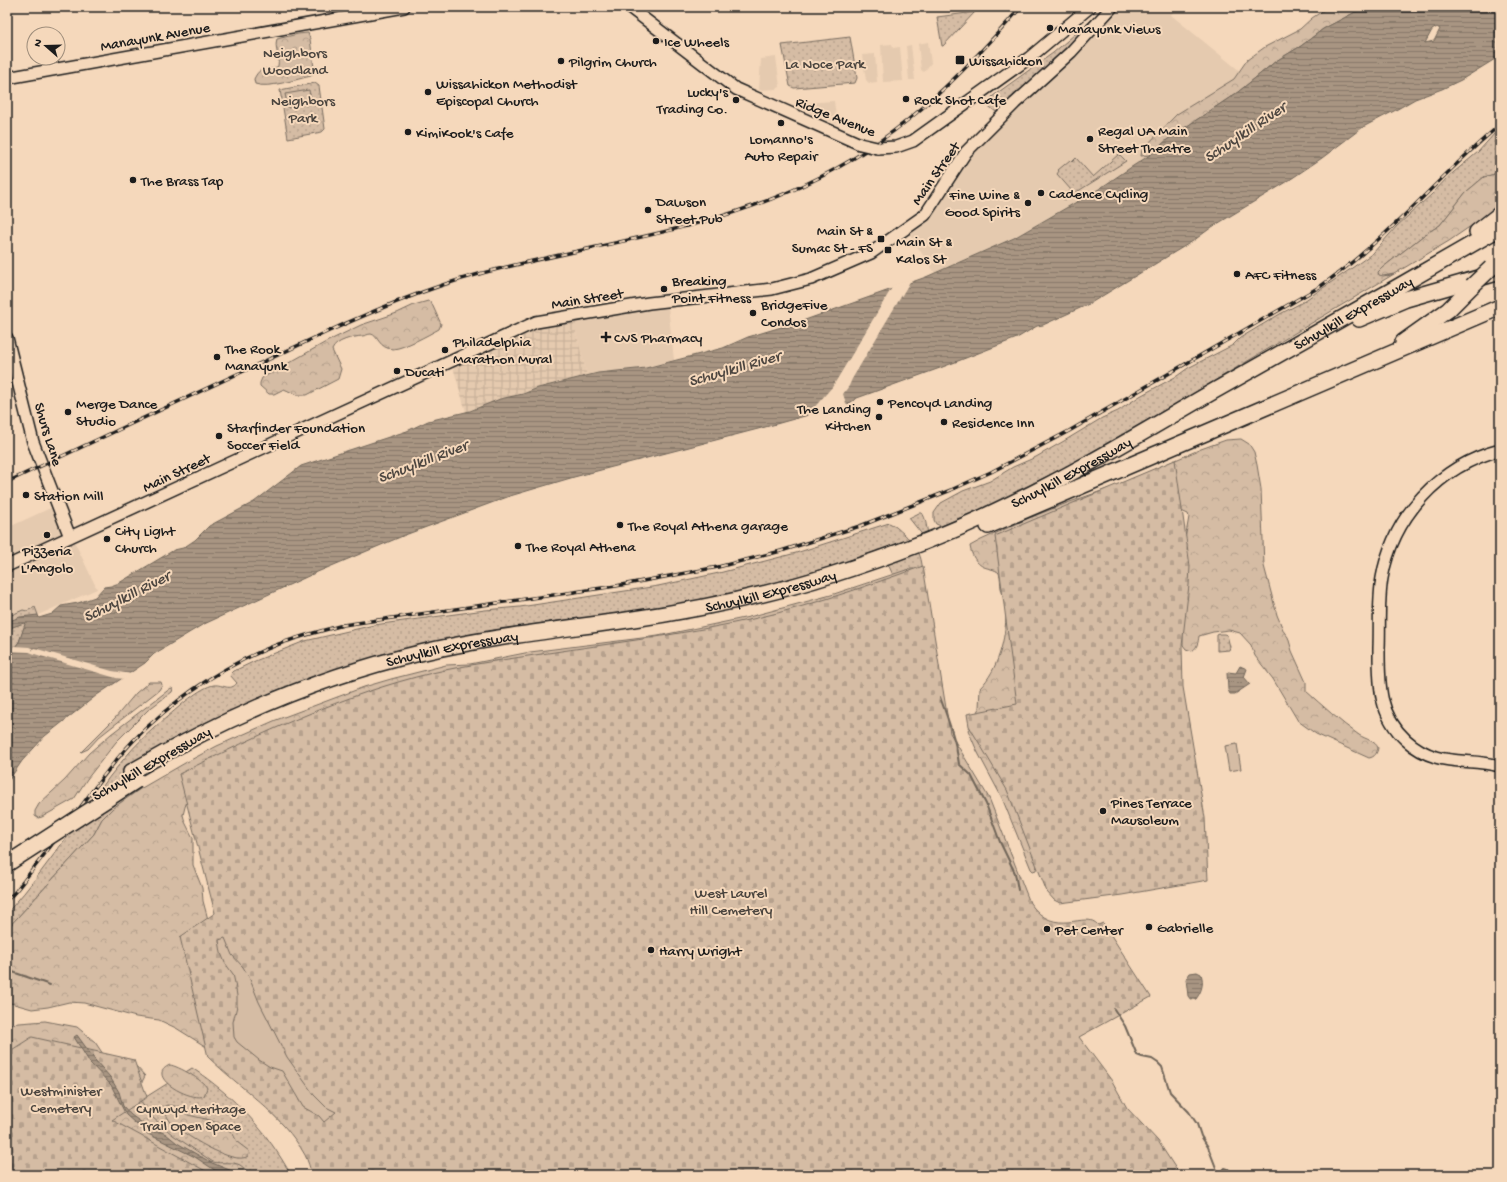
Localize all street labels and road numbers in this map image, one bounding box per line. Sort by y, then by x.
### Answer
street label: Manayunk Avenue [99,19,212,56]
street label: Ridge Avenue [793,94,878,142]
street label: Main Street [908,138,966,209]
street label: Schuylkill Expressway [1291,273,1417,355]
street label: Main Street [550,285,626,315]
street label: Shurs Lane [29,401,65,469]
street label: Schuylkill Expressway [1009,434,1136,513]
street label: Main Street [140,450,215,497]
street label: Schuylkill Expressway [704,567,839,618]
street label: Schuylkill Expressway [384,628,520,672]
street label: Schuylkill Expressway [89,723,215,806]

